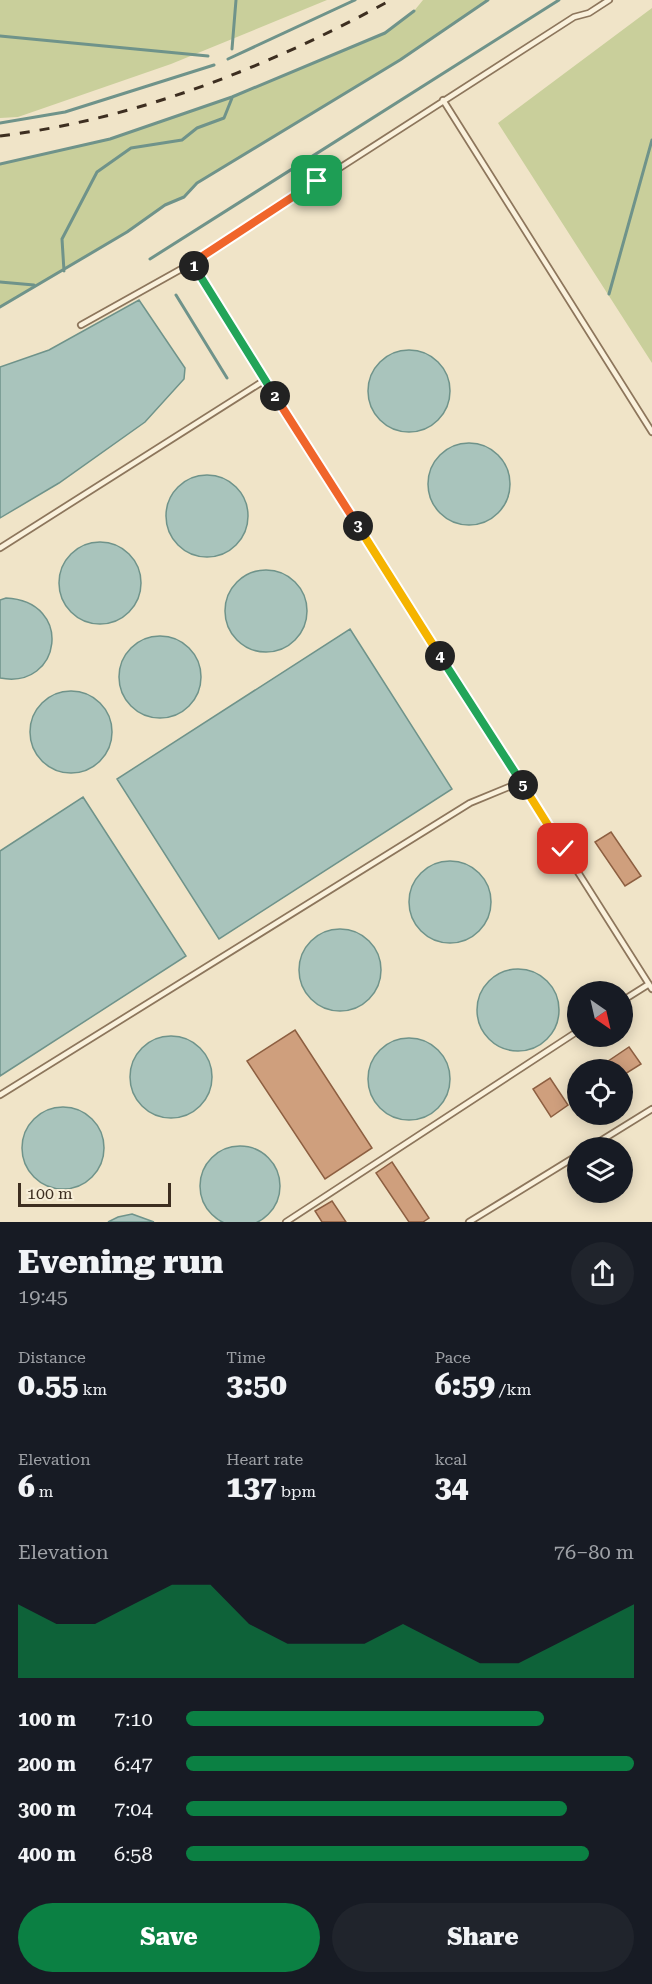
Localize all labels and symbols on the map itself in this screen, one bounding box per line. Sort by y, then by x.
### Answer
pin [291,155,342,206]
pin: 1 [179,251,209,281]
pin: 2 [260,381,290,411]
pin: 3 [343,511,373,541]
pin: 4 [425,641,455,671]
pin: 5 [508,770,538,800]
pin [537,823,588,874]
north arrow [567,981,633,1047]
scale bar [18,1180,171,1208]

